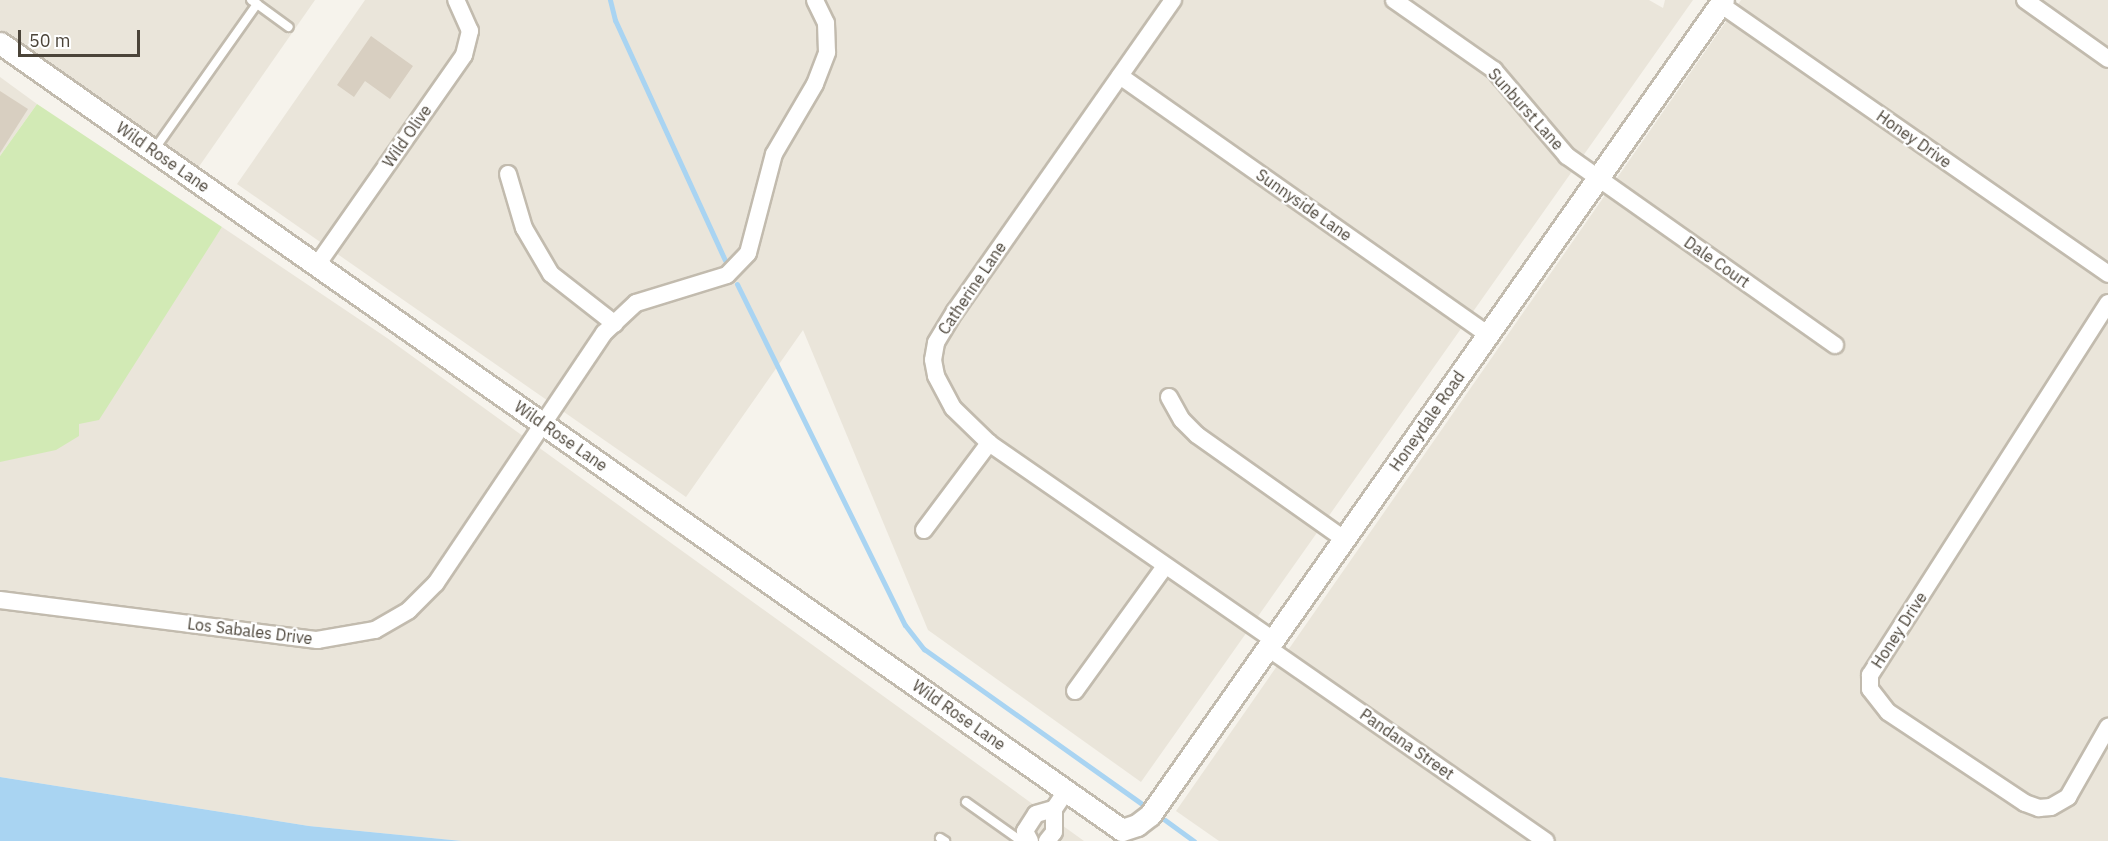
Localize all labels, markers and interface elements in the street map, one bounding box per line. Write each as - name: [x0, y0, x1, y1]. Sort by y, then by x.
- scale bar: [21, 18, 142, 56]
- text: 50 m: [29, 29, 71, 52]
- street label: Sunburst Lane: [1484, 64, 1568, 154]
- street label: Wild Olive: [379, 101, 435, 171]
- street label: Honey Drive: [1873, 106, 1955, 172]
- street label: Wild Rose Lane: [113, 118, 213, 196]
- street label: Sunnyside Lane: [1252, 165, 1356, 245]
- street label: Dale Court: [1680, 232, 1754, 292]
- street label: Catherine Lane: [934, 238, 1010, 338]
- street label: Honeydale Road: [1385, 367, 1469, 475]
- street label: Wild Rose Lane: [511, 397, 611, 475]
- street label: Honey Drive: [1867, 588, 1931, 672]
- street label: Los Sabales Drive: [186, 614, 314, 648]
- street label: Wild Rose Lane: [909, 676, 1009, 754]
- street label: Pandana Street: [1356, 705, 1458, 783]

